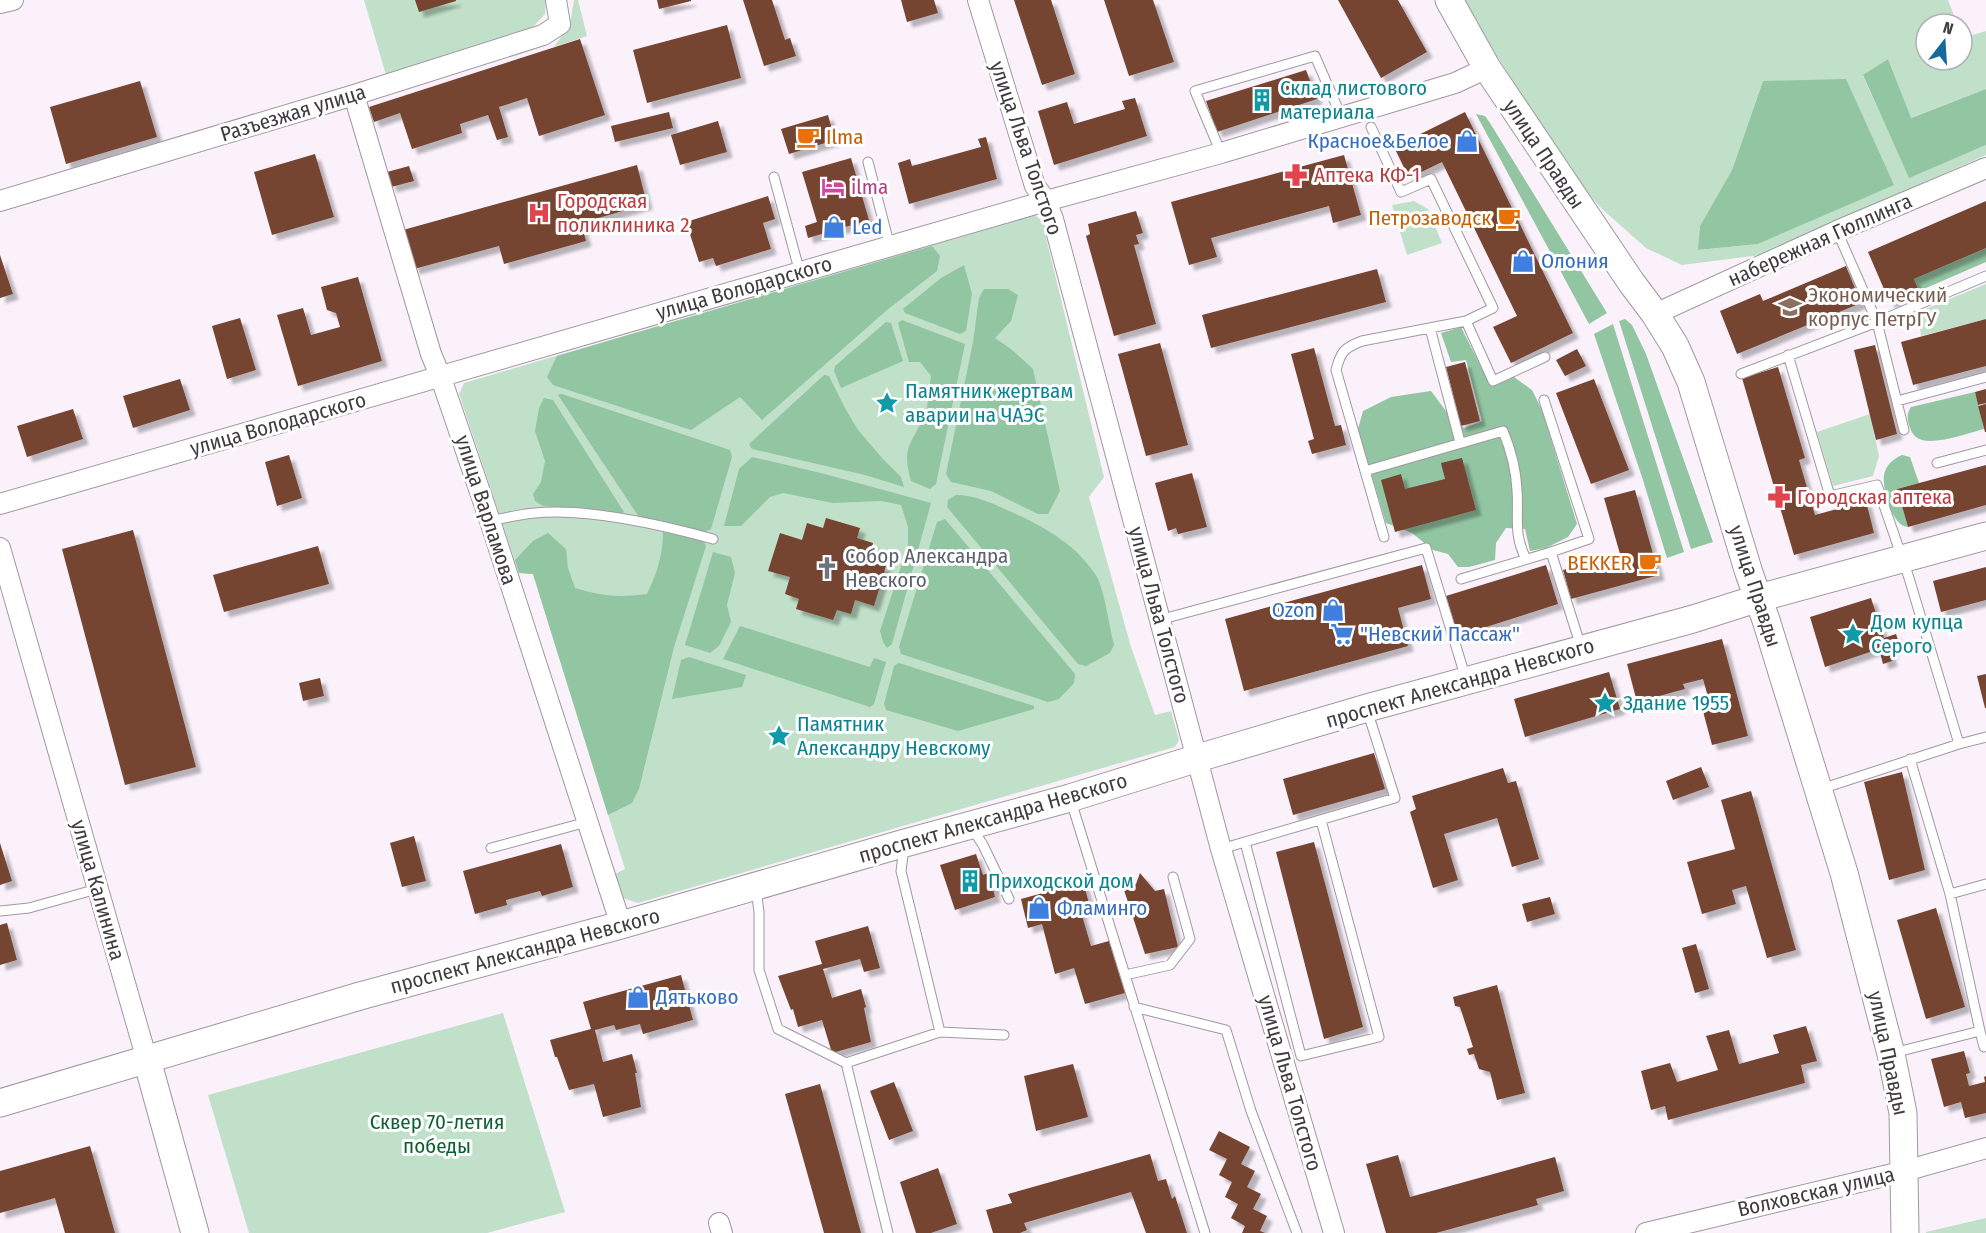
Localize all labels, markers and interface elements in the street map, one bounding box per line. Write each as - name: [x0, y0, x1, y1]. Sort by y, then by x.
- north arrow: [1914, 12, 1974, 72]
- text: N: [1941, 18, 1956, 39]
- street label: улица Льва Толстого: [984, 58, 1068, 238]
- place label: Склад листового материала: [1280, 75, 1427, 125]
- street label: Разъезжая улица: [217, 79, 369, 147]
- building icon: Склад листового материала: [1249, 87, 1275, 113]
- street label: улица Правды: [1498, 94, 1590, 214]
- cafe icon: Ilma: [795, 124, 821, 150]
- place label: Ilma: [826, 124, 864, 150]
- place label: Красное&Белое: [1308, 128, 1449, 154]
- shop icon: Красное&Белое: [1454, 128, 1480, 154]
- pharmacy icon: Аптека КФ-1: [1283, 162, 1309, 188]
- place label: Аптека КФ-1: [1314, 162, 1420, 188]
- hotel icon: ilma: [820, 174, 846, 200]
- place label: ilma: [851, 174, 888, 200]
- place label: Городская поликлиника 2: [557, 188, 689, 238]
- street label: набережная Гюллинга: [1724, 188, 1916, 292]
- hospital icon: Городская поликлиника 2: [526, 200, 552, 226]
- place label: Петрозаводск: [1368, 205, 1491, 231]
- cafe icon: Петрозаводск: [1496, 205, 1522, 231]
- shop icon: Led: [821, 214, 847, 240]
- place label: Led: [852, 214, 882, 240]
- shop icon: Олония: [1510, 248, 1536, 274]
- place label: Олония: [1541, 248, 1609, 274]
- street label: улица Володарского: [653, 250, 835, 326]
- place label: Экономический корпус ПетрГУ: [1808, 282, 1947, 332]
- school or university icon: Экономический корпус ПетрГУ: [1777, 294, 1803, 320]
- place label: Памятник жертвам аварии на ЧАЭС: [905, 378, 1073, 428]
- street label: улица Володарского: [187, 386, 369, 462]
- place icon: Памятник жертвам аварии на ЧАЭС: [874, 390, 900, 416]
- street label: улица Варламова: [450, 432, 522, 588]
- pharmacy icon: Городская аптека: [1766, 484, 1792, 510]
- place label: Городская аптека: [1797, 484, 1952, 510]
- street label: улица Правды: [1723, 522, 1787, 650]
- street label: улица Льва Толстого: [1123, 524, 1195, 706]
- place label: Собор Александра Невского: [845, 543, 1008, 593]
- place label: BEKKER: [1567, 550, 1633, 576]
- cafe icon: BEKKER: [1637, 550, 1663, 576]
- church icon: Собор Александра Невского: [814, 555, 840, 581]
- place label: Ozon: [1272, 597, 1315, 623]
- shop icon: Ozon: [1320, 597, 1346, 623]
- place label: Дом купца Серого: [1870, 609, 1963, 659]
- supermarket icon: "Невский Пассаж": [1329, 621, 1355, 647]
- place label: "Невский Пассаж": [1360, 621, 1520, 647]
- place icon: Дом купца Серого: [1840, 621, 1866, 647]
- street label: проспект Александра Невского: [1323, 632, 1597, 734]
- place icon: Здание 1955: [1592, 690, 1618, 716]
- place label: Здание 1955: [1623, 690, 1729, 716]
- place label: Памятник Александру Невскому: [797, 711, 991, 761]
- place icon: Памятник Александру Невскому: [766, 723, 792, 749]
- street label: проспект Александра Невского: [856, 767, 1130, 869]
- street label: улица Калинина: [66, 817, 130, 963]
- building icon: Приходской дом: [957, 868, 983, 894]
- place label: Приходской дом: [988, 868, 1134, 894]
- shop icon: Фламинго: [1026, 895, 1052, 921]
- place label: Фламинго: [1057, 895, 1147, 921]
- street label: проспект Александра Невского: [387, 902, 663, 1000]
- shop icon: Дятьково: [625, 984, 651, 1010]
- place label: Дятьково: [655, 984, 739, 1010]
- street label: улица Правды: [1862, 988, 1914, 1118]
- street label: улица Льва Толстого: [1252, 992, 1328, 1174]
- park label: Сквер 70-летия победы: [370, 1109, 504, 1159]
- street label: Волховская улица: [1735, 1161, 1897, 1223]

